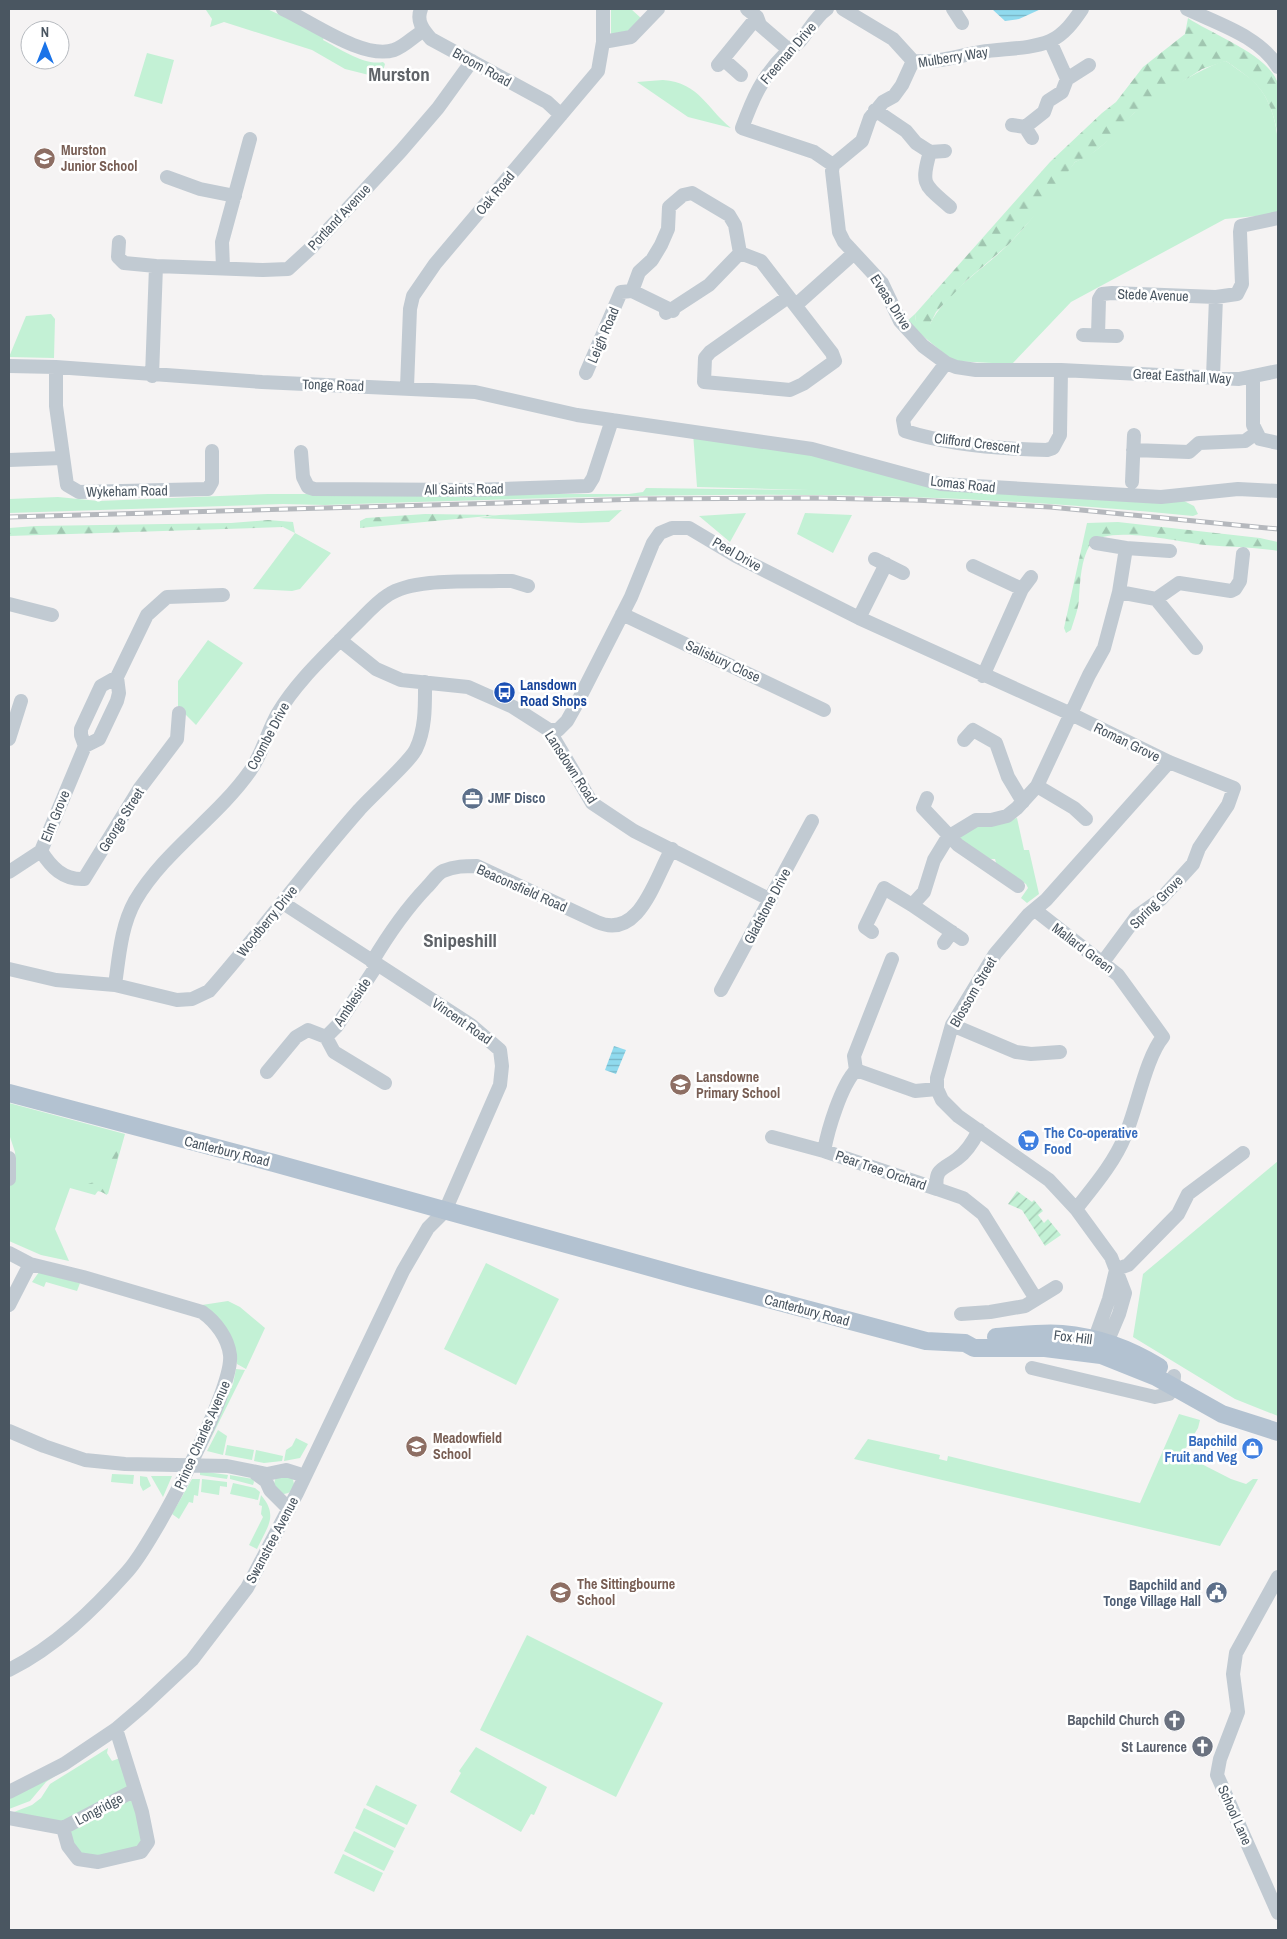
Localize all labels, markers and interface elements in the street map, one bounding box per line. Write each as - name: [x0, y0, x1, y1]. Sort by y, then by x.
- street label: Freeman Drive: [756, 18, 820, 88]
- north arrow: [20, 20, 70, 70]
- text: N: [41, 23, 49, 41]
- street label: Mulberry Way: [917, 43, 989, 71]
- street label: Broom Road: [449, 44, 515, 90]
- district label: Murston: [368, 61, 430, 87]
- place label: Murston Junior School: [61, 141, 138, 175]
- school or university icon: Murston Junior School: [33, 146, 57, 170]
- street label: Oak Road: [471, 167, 519, 219]
- street label: Portland Avenue: [304, 180, 374, 254]
- street label: Eveas Drive: [866, 271, 916, 333]
- street label: Stede Avenue: [1117, 285, 1189, 305]
- street label: Leigh Road: [583, 304, 623, 366]
- street label: Great Easthall Way: [1132, 364, 1232, 388]
- street label: Tonge Road: [302, 375, 364, 395]
- street label: Clifford Crescent: [933, 429, 1021, 457]
- street label: Lomas Road: [930, 472, 996, 496]
- street label: All Saints Road: [423, 479, 504, 499]
- street label: Wykeham Road: [86, 481, 168, 501]
- street label: Peel Drive: [709, 533, 765, 575]
- street label: Salisbury Close: [683, 636, 763, 686]
- place label: Lansdown Road Shops: [520, 676, 587, 710]
- bus stop icon: Lansdown Road Shops: [492, 681, 516, 705]
- street label: Coombe Drive: [243, 699, 293, 773]
- street label: Roman Grove: [1091, 718, 1163, 766]
- street label: Lansdown Road: [541, 727, 601, 807]
- street label: George Street: [94, 785, 148, 855]
- office icon: JMF Disco: [460, 786, 484, 810]
- street label: Elm Grove: [36, 787, 74, 845]
- place label: JMF Disco: [488, 789, 545, 807]
- street label: Beaconsfield Road: [474, 860, 570, 916]
- street label: Gladstone Drive: [740, 865, 794, 947]
- street label: Spring Grove: [1125, 871, 1187, 933]
- street label: Woodberry Drive: [233, 882, 301, 960]
- street label: Mallard Green: [1049, 919, 1117, 977]
- district label: Snipeshill: [423, 927, 497, 953]
- street label: Blossom Street: [946, 954, 1000, 1030]
- street label: Ambleside: [329, 974, 375, 1030]
- street label: Vincent Road: [428, 994, 496, 1048]
- place label: Lansdowne Primary School: [696, 1068, 780, 1102]
- school or university icon: Lansdowne Primary School: [668, 1073, 692, 1097]
- place label: The Co-operative Food: [1044, 1124, 1138, 1158]
- supermarket icon: The Co-operative Food: [1016, 1129, 1040, 1153]
- street label: Canterbury Road: [182, 1132, 272, 1170]
- street label: Pear Tree Orchard: [833, 1146, 929, 1194]
- street label: Canterbury Road: [762, 1290, 852, 1330]
- street label: Fox Hill: [1053, 1326, 1093, 1348]
- street label: Prince Charles Avenue: [170, 1378, 234, 1492]
- place label: Meadowfield School: [433, 1429, 502, 1463]
- place label: Bapchild Fruit and Veg: [1164, 1432, 1237, 1466]
- school or university icon: Meadowfield School: [405, 1434, 429, 1458]
- shop icon: Bapchild Fruit and Veg: [1241, 1437, 1265, 1461]
- street label: Swanstree Avenue: [242, 1494, 302, 1586]
- place label: The Sittingbourne School: [577, 1575, 675, 1609]
- place label: Bapchild and Tonge Village Hall: [1103, 1576, 1201, 1610]
- school or university icon: The Sittingbourne School: [549, 1580, 573, 1604]
- public building icon: Bapchild and Tonge Village Hall: [1205, 1581, 1229, 1605]
- church icon: Bapchild Church: [1163, 1708, 1187, 1732]
- place label: Bapchild Church: [1067, 1711, 1159, 1729]
- church icon: St Laurence: [1191, 1735, 1215, 1759]
- place label: St Laurence: [1121, 1738, 1187, 1756]
- street label: School Lane: [1214, 1782, 1256, 1848]
- street label: Longridge: [72, 1789, 126, 1829]

